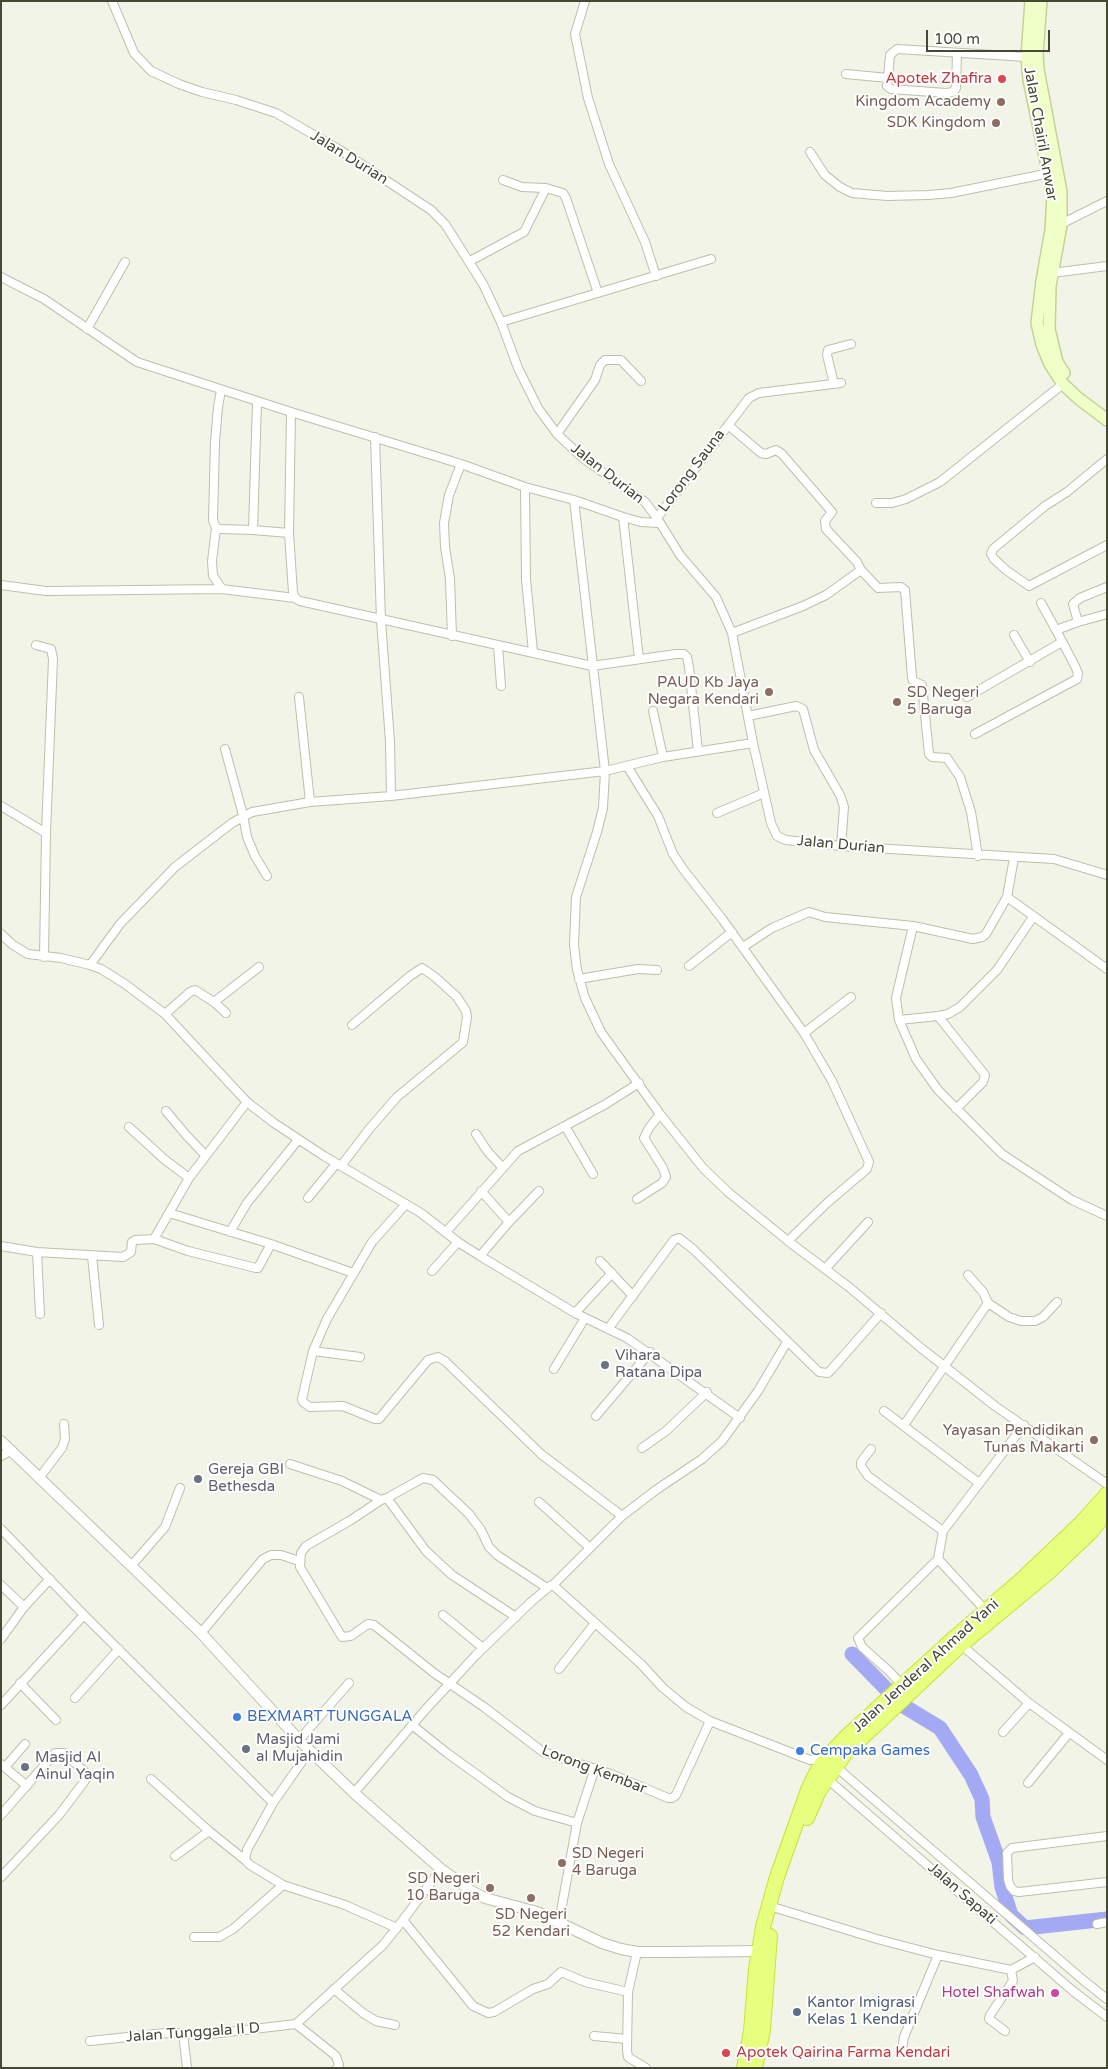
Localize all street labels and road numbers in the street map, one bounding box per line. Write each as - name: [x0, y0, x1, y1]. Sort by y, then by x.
- street label: Jalan Chairil Anwar: [1019, 66, 1061, 202]
- street label: Jalan Durian: [307, 127, 391, 189]
- street label: Lorong Sauna: [655, 426, 729, 516]
- street label: Jalan Durian: [567, 440, 647, 508]
- street label: Jalan Durian: [796, 832, 886, 858]
- street label: Jalan Jenderal Ahmad Yani: [849, 1596, 1003, 1736]
- street label: Lorong Kembar: [539, 1742, 649, 1798]
- street label: Jalan Sapati: [924, 1859, 1000, 1929]
- street label: Jalan Tunggala II D: [125, 2019, 261, 2047]

